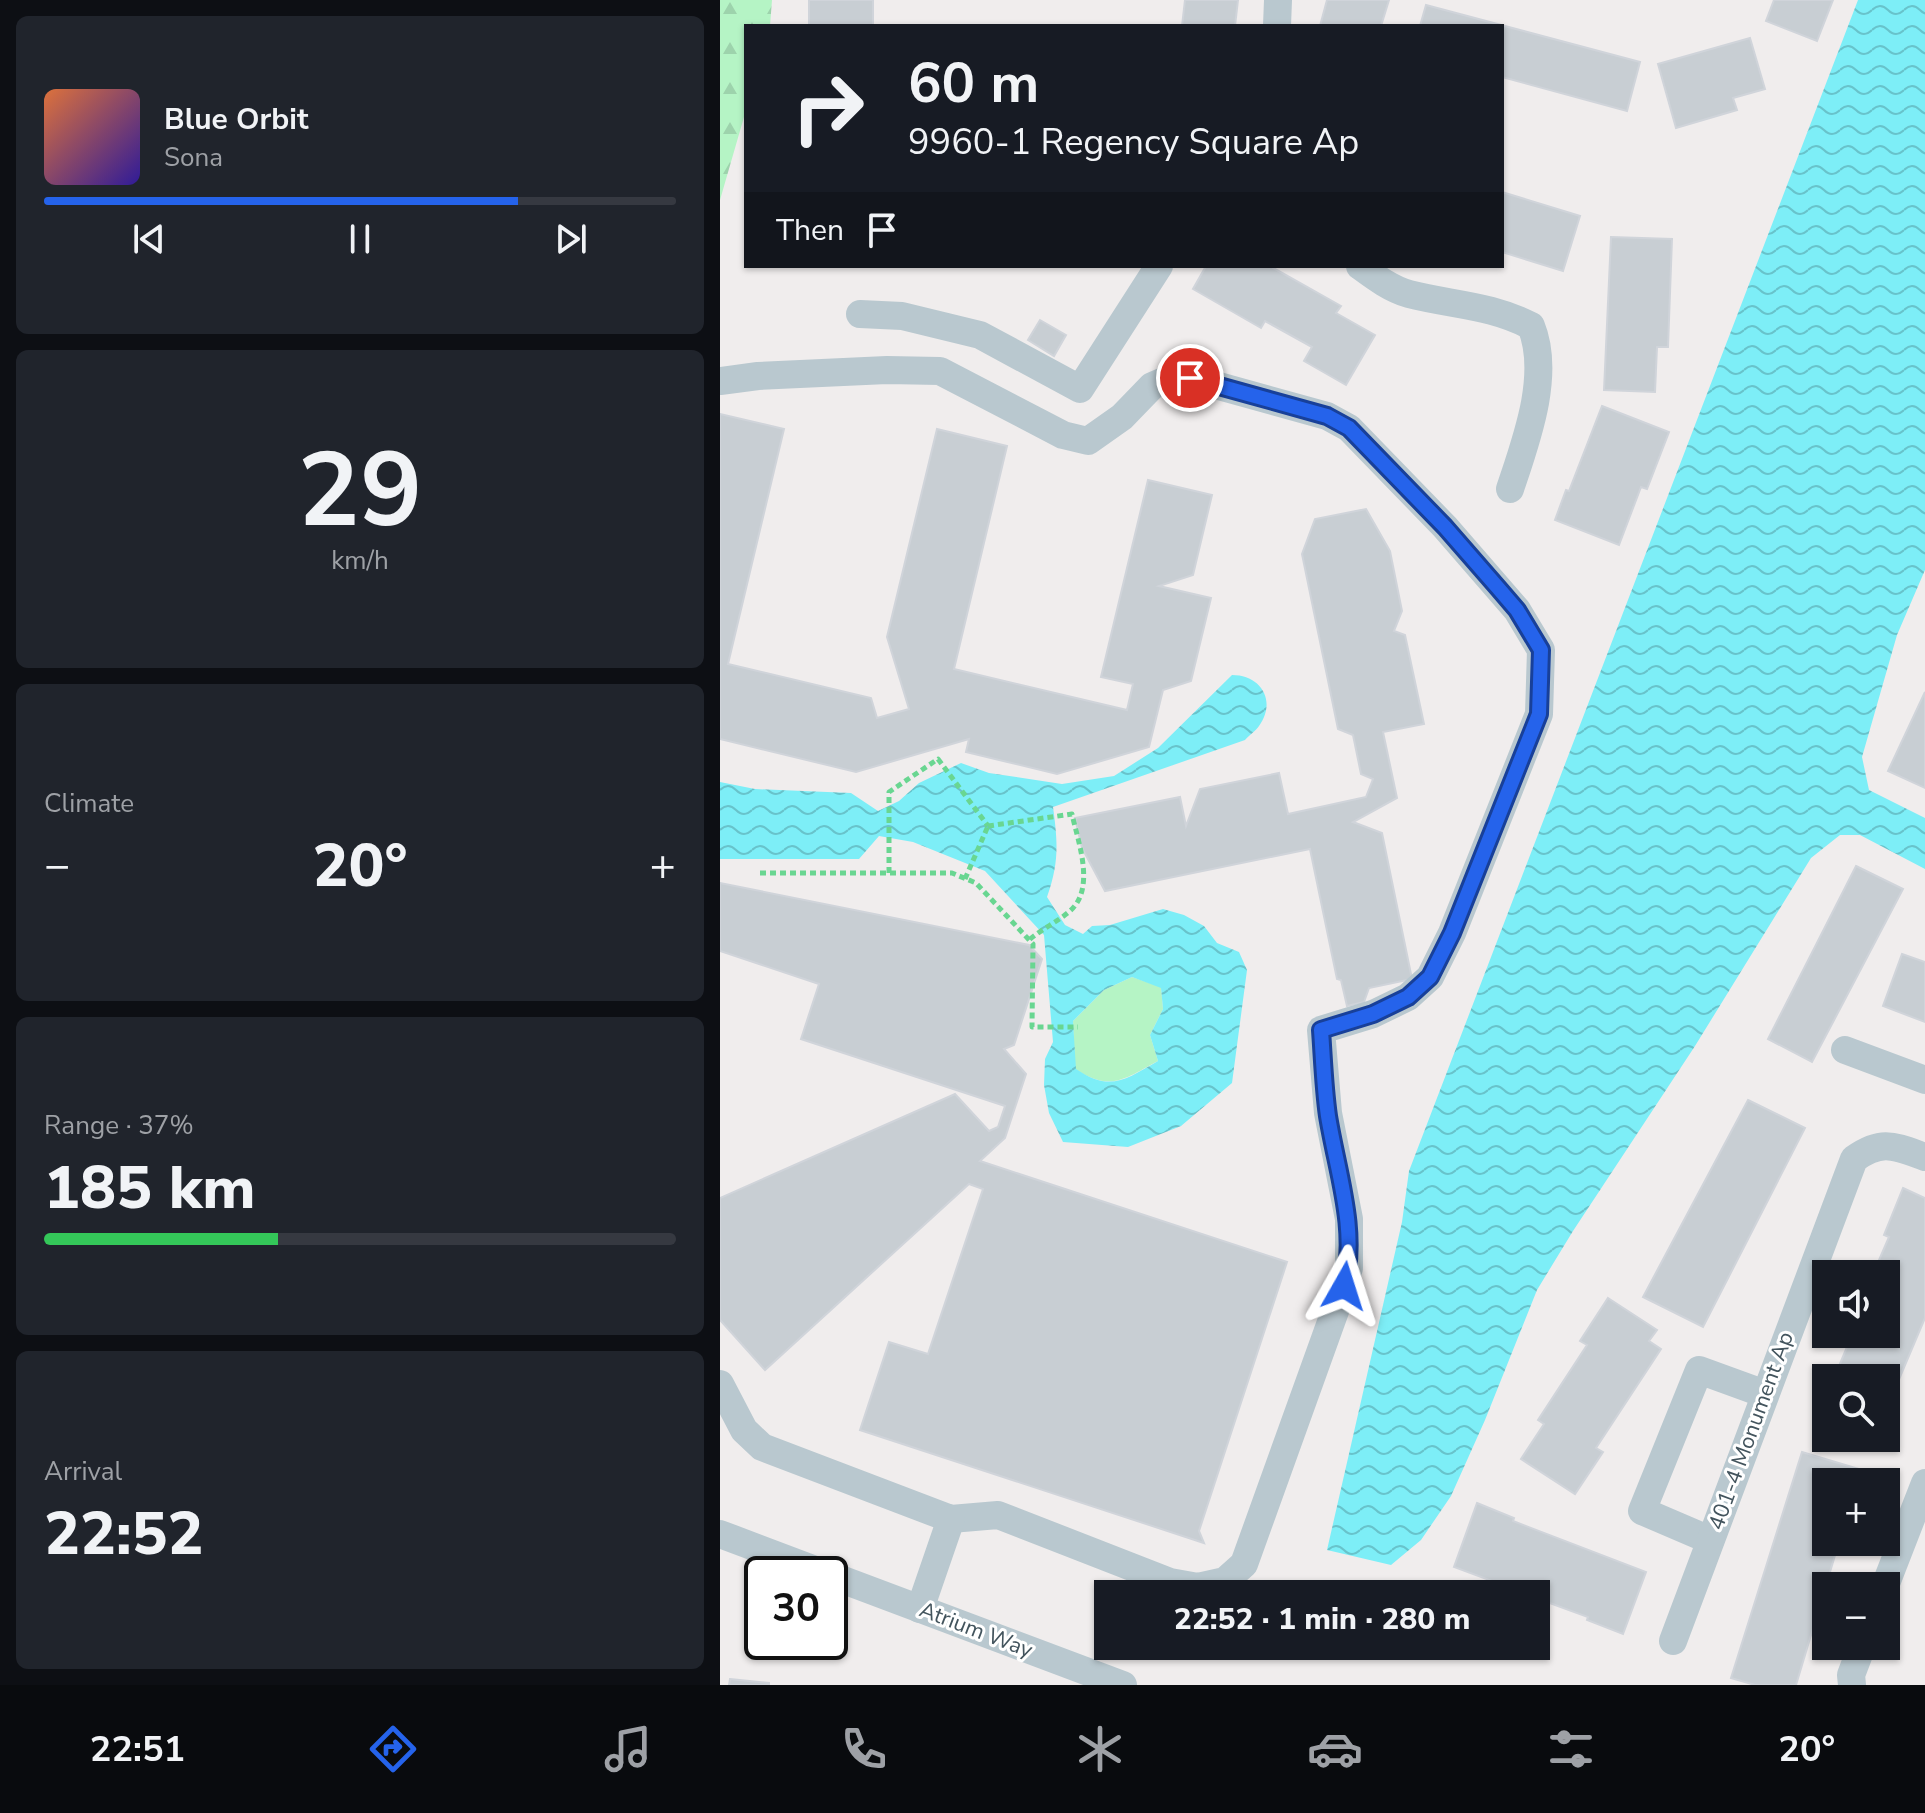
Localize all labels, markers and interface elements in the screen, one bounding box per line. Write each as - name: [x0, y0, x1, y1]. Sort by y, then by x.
- text: 60 m: [908, 45, 1039, 122]
- icon: right: [776, 56, 880, 160]
- text: Blue Orbit: [164, 99, 308, 140]
- text: 9960-1 Regency Square Ap: [908, 118, 1359, 167]
- text: Sona: [164, 140, 223, 175]
- icon: arrive: [860, 208, 904, 252]
- text: Then: [776, 210, 844, 251]
- icon: previous: [127, 217, 171, 261]
- icon: pause: [338, 217, 382, 261]
- icon: next: [549, 217, 593, 261]
- pin: [1156, 344, 1224, 412]
- icon: arrive: [1168, 356, 1212, 400]
- text: 29: [298, 420, 422, 562]
- text: km/h: [331, 543, 389, 578]
- text: Climate: [44, 786, 134, 821]
- text: 20°: [312, 825, 408, 907]
- text: −: [44, 836, 70, 896]
- text: +: [650, 836, 676, 896]
- text: Range · 37%: [44, 1108, 194, 1143]
- text: 185 km: [44, 1147, 256, 1229]
- position arrow: [1302, 1244, 1386, 1328]
- map controls: [1812, 1260, 1900, 1660]
- button: sound: [1812, 1260, 1900, 1348]
- street label: 401-4 Monument Ap: [1701, 1328, 1801, 1534]
- button: search: [1812, 1364, 1900, 1452]
- text: Arrival: [44, 1454, 122, 1489]
- button: +: [1812, 1468, 1900, 1556]
- text: 22:52: [44, 1493, 204, 1575]
- speed limit sign: 30: [744, 1556, 848, 1660]
- button: −: [1812, 1572, 1900, 1660]
- street label: Atrium Way: [915, 1595, 1038, 1666]
- text: 22:52 · 1 min · 280 m: [1174, 1599, 1470, 1640]
- icon: directions: [365, 1721, 421, 1777]
- icon: music: [600, 1721, 656, 1777]
- icon: phone: [836, 1721, 892, 1777]
- icon: climate: [1072, 1721, 1128, 1777]
- icon: car: [1307, 1721, 1363, 1777]
- icon: filters: [1543, 1721, 1599, 1777]
- text: 22:51: [90, 1725, 185, 1774]
- text: 20°: [1778, 1725, 1835, 1774]

